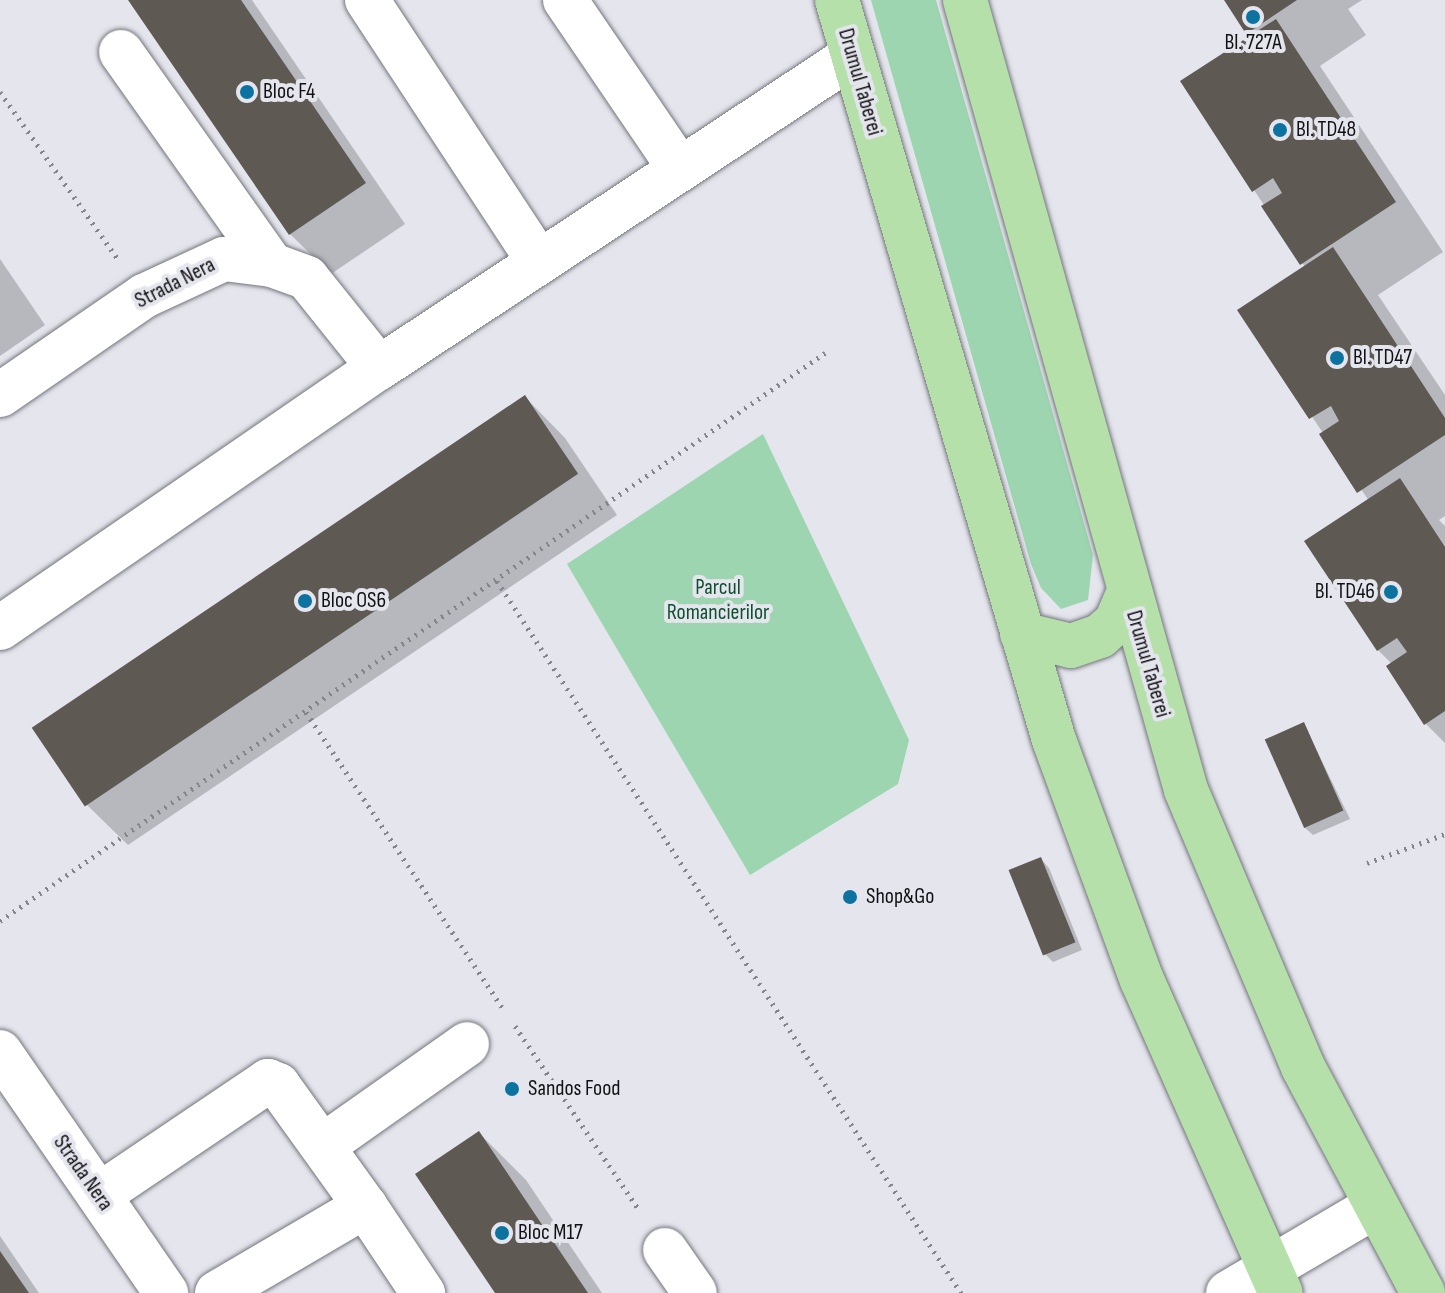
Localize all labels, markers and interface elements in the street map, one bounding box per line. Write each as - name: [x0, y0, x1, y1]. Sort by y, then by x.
- marker: Bl. 727A: [1244, 8, 1262, 26]
- street label: Drumul Taberei: [832, 25, 888, 139]
- place label: Bl. 727A: [1224, 30, 1282, 56]
- place label: Bloc F4: [263, 79, 315, 105]
- marker: Bloc F4: [238, 83, 256, 101]
- place label: Bl. TD48: [1296, 117, 1356, 143]
- marker: Bl. TD48: [1271, 121, 1289, 139]
- street label: Strada Nera: [131, 252, 219, 314]
- place label: Bl. TD47: [1353, 345, 1412, 371]
- marker: Bl. TD47: [1328, 349, 1346, 367]
- park label: Parcul Romancierilor: [667, 574, 769, 626]
- place label: Bl. TD46: [1315, 579, 1375, 605]
- marker: Bl. TD46: [1382, 583, 1400, 601]
- place label: Bloc OS6: [321, 588, 386, 614]
- marker: Bloc OS6: [296, 592, 314, 610]
- street label: Drumul Taberei: [1120, 607, 1176, 721]
- place label: Shop&Go: [866, 884, 934, 910]
- marker: Shop&Go: [841, 888, 859, 906]
- place label: Sandos Food: [528, 1076, 620, 1102]
- marker: Sandos Food: [503, 1080, 521, 1098]
- street label: Strada Nera: [47, 1130, 119, 1216]
- place label: Bloc M17: [518, 1220, 583, 1246]
- marker: Bloc M17: [493, 1224, 511, 1242]

